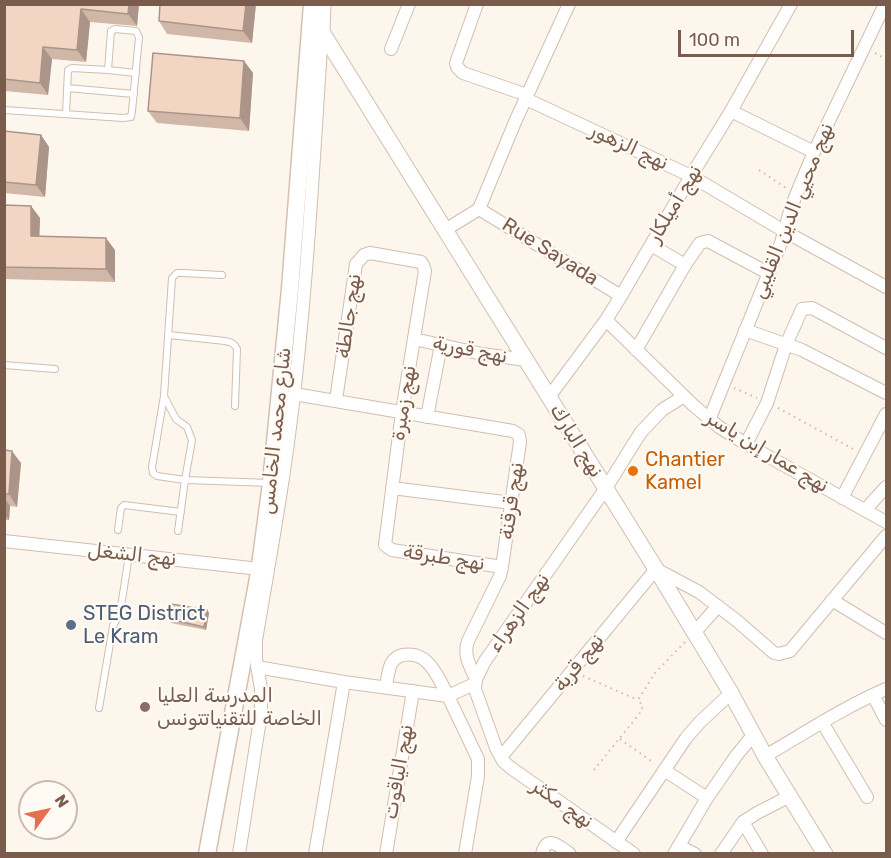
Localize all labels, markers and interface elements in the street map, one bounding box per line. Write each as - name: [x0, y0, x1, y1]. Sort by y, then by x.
- scale bar: [681, 18, 856, 56]
- text: 100 m: [689, 29, 740, 51]
- street label: نهج الزهور: [586, 118, 672, 176]
- street label: نهج محيي الدين القليبي: [747, 120, 839, 302]
- street label: نهج أميلكار: [642, 161, 708, 247]
- street label: Rue Sayada: [497, 213, 603, 291]
- street label: نهج جالطة: [331, 272, 367, 360]
- street label: نهج قورية: [430, 331, 510, 369]
- street label: شارع محمد الخامس: [255, 346, 297, 516]
- street label: نهج زمبرة: [386, 364, 422, 442]
- street label: نهج البارك: [544, 400, 608, 482]
- street label: نهج عمار إبن ياسر: [701, 406, 833, 498]
- place label: Chantier Kamel: [645, 448, 725, 495]
- street label: نهج قرقنة: [495, 461, 529, 541]
- marker: Chantier Kamel: [626, 464, 640, 478]
- street label: نهج الشغل: [86, 538, 178, 572]
- street label: نهج طبرقة: [401, 540, 487, 576]
- street label: نهج الزهراء: [483, 569, 555, 657]
- place label: STEG District Le Kram: [83, 602, 205, 649]
- marker: STEG District Le Kram: [64, 618, 78, 632]
- street label: نهج قربة: [548, 629, 610, 697]
- place label: المدرسة العليا الخاصة للتقنياتتونس: [157, 684, 322, 731]
- marker: المدرسة العليا الخاصة للتقنياتتونس: [138, 700, 152, 714]
- street label: نهج الياقوت: [379, 723, 419, 821]
- street label: نهج مكثر: [526, 774, 598, 834]
- north arrow: [18, 780, 78, 840]
- text: N: [51, 791, 73, 811]

